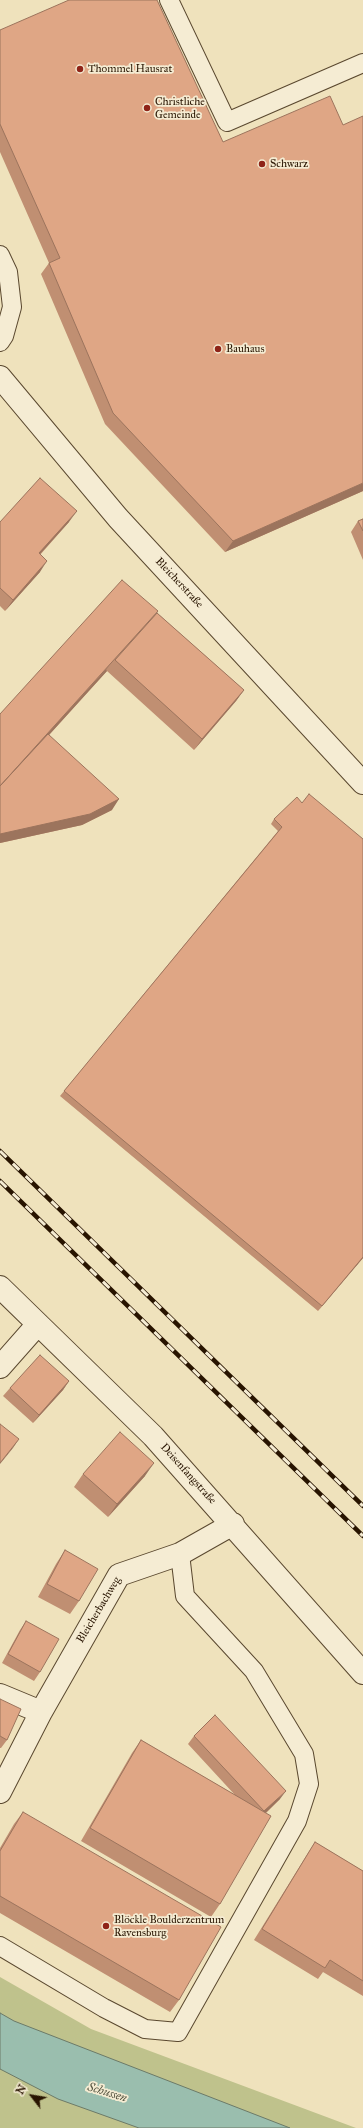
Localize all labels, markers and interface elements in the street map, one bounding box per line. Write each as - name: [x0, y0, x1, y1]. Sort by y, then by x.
- place label: Thommel Hausrat: [88, 62, 172, 76]
- marker: Thommel Hausrat: [75, 64, 85, 74]
- place label: Christliche Gemeinde: [155, 95, 205, 121]
- marker: Christliche Gemeinde: [142, 103, 152, 113]
- place label: Schwarz: [270, 157, 308, 171]
- marker: Schwarz: [257, 159, 267, 169]
- place label: Bauhaus: [226, 342, 264, 356]
- marker: Bauhaus: [213, 344, 223, 354]
- street label: Bleicherstraße: [152, 555, 206, 611]
- street label: Deisenfangstraße: [157, 1441, 219, 1507]
- street label: Bleicherbachweg: [74, 1575, 124, 1645]
- place label: Blöckle Boulderzentrum Ravensburg: [114, 1913, 224, 1939]
- marker: Blöckle Boulderzentrum Ravensburg: [101, 1921, 111, 1931]
- north arrow: [12, 2076, 52, 2116]
- water label: Schussen: [85, 2080, 129, 2106]
- text: N: [13, 2082, 29, 2097]

